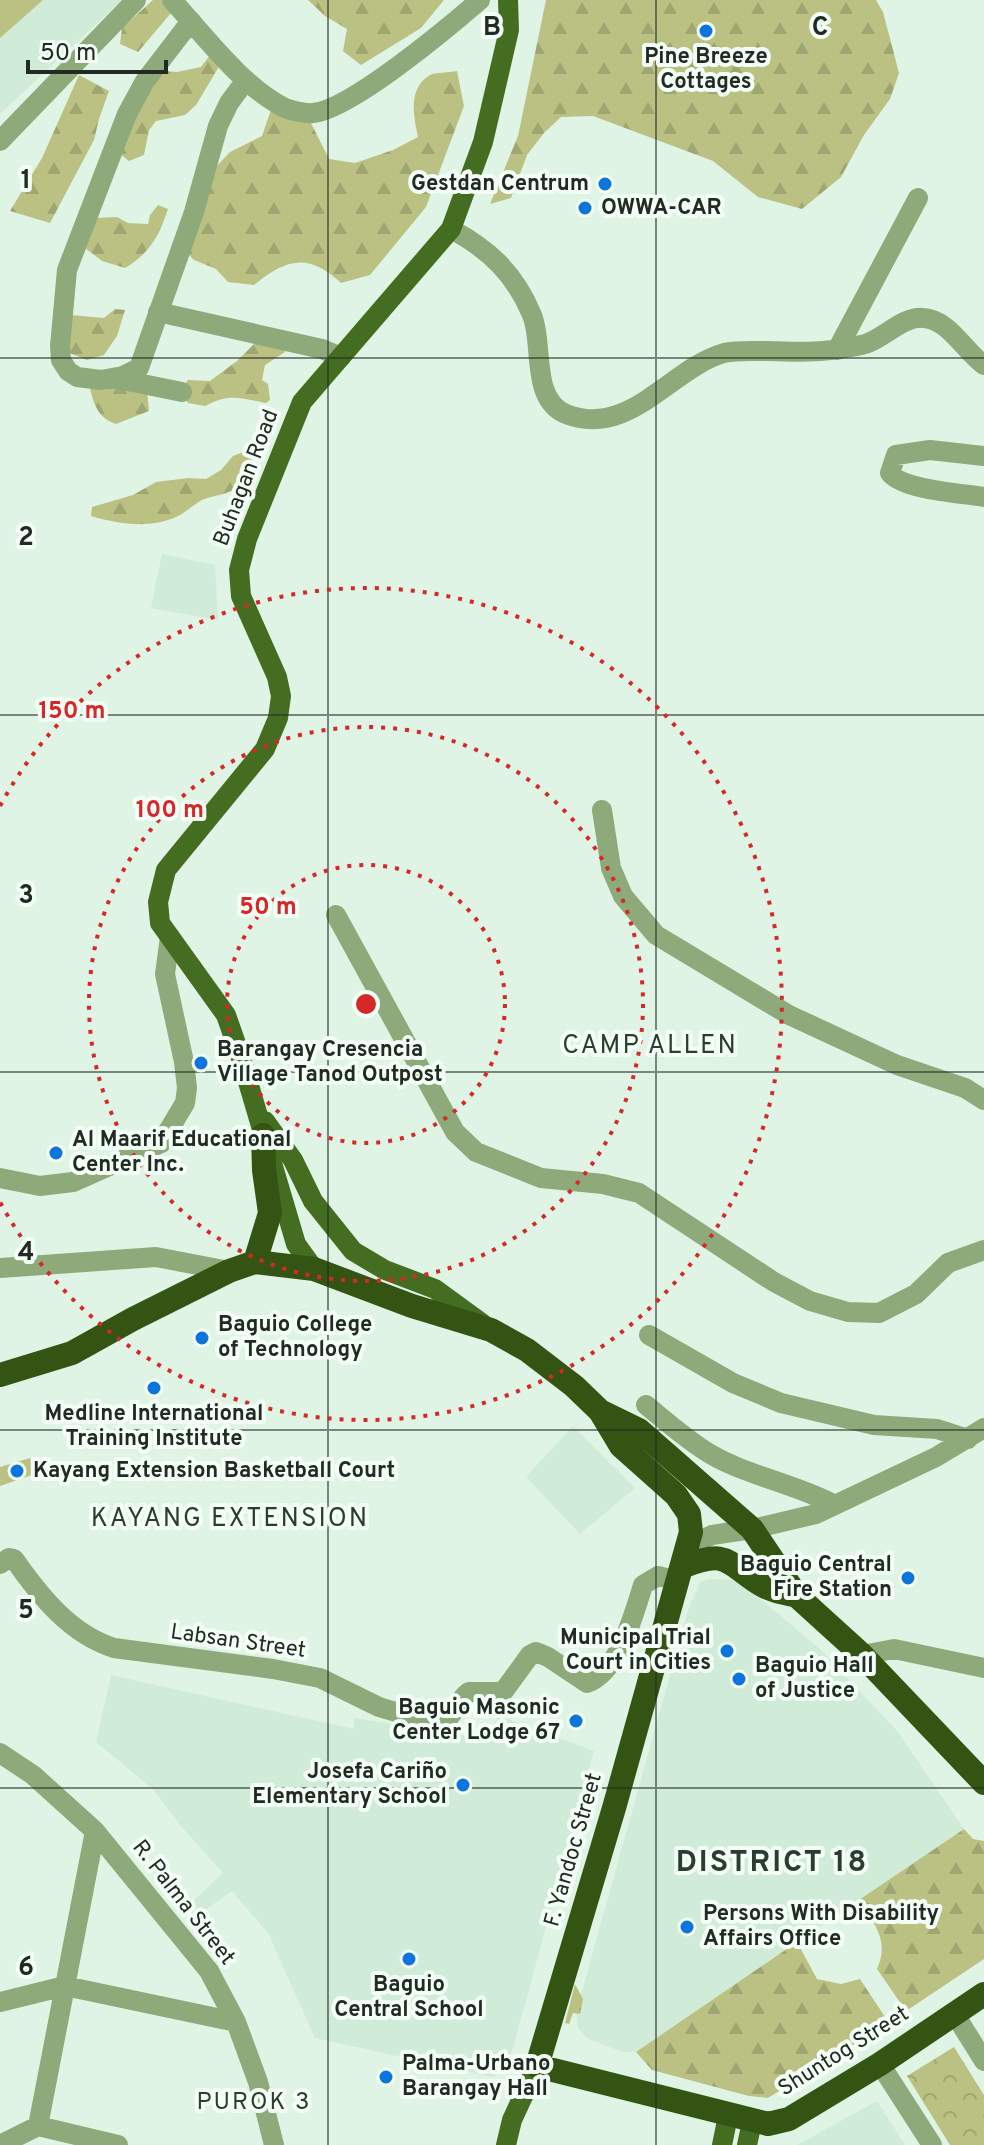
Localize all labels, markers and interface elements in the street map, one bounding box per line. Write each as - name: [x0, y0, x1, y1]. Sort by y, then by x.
- text: B: [483, 12, 501, 45]
- text: C: [812, 12, 828, 45]
- marker: Pine Breeze Cottages: [697, 22, 715, 40]
- scale bar: [28, 24, 166, 74]
- text: 50 m: [40, 39, 96, 69]
- place label: Pine Breeze Cottages: [644, 44, 768, 96]
- text: 1: [21, 165, 31, 198]
- place label: Gestdan Centrum: [411, 171, 589, 198]
- marker: Gestdan Centrum: [596, 175, 614, 193]
- place label: OWWA-CAR: [601, 195, 722, 222]
- marker: OWWA-CAR: [576, 199, 594, 217]
- street label: Buhagan Road: [209, 406, 285, 550]
- text: 2: [18, 522, 34, 555]
- text: 150 m: [38, 697, 106, 727]
- text: 100 m: [136, 796, 204, 826]
- text: 3: [18, 880, 34, 913]
- text: 50 m: [239, 893, 297, 923]
- centre of rings: [352, 990, 380, 1018]
- district label: CAMP ALLEN: [562, 1030, 738, 1063]
- place label: Barangay Cresencia Village Tanod Outpost: [217, 1037, 443, 1089]
- marker: Barangay Cresencia Village Tanod Outpost: [192, 1054, 210, 1072]
- place label: Al Maarif Educational Center Inc.: [72, 1127, 292, 1179]
- marker: Al Maarif Educational Center Inc.: [47, 1144, 65, 1162]
- text: 4: [18, 1237, 34, 1270]
- place label: Baguio College of Technology: [218, 1312, 372, 1364]
- marker: Baguio College of Technology: [193, 1329, 211, 1347]
- marker: Medline International Training Institute: [145, 1379, 163, 1397]
- place label: Medline International Training Institute: [45, 1401, 263, 1453]
- place label: Kayang Extension Basketball Court: [33, 1458, 395, 1485]
- marker: Kayang Extension Basketball Court: [8, 1462, 26, 1480]
- district label: KAYANG EXTENSION: [91, 1503, 369, 1536]
- place label: Baguio Central Fire Station: [740, 1552, 892, 1604]
- marker: Baguio Central Fire Station: [899, 1569, 917, 1587]
- text: 5: [18, 1595, 34, 1628]
- street label: Labsan Street: [169, 1619, 307, 1665]
- place label: Municipal Trial Court in Cities: [560, 1625, 711, 1677]
- marker: Municipal Trial Court in Cities: [718, 1642, 736, 1660]
- place label: Baguio Hall of Justice: [755, 1653, 874, 1705]
- marker: Baguio Hall of Justice: [730, 1670, 748, 1688]
- place label: Baguio Masonic Center Lodge 67: [392, 1695, 560, 1747]
- marker: Baguio Masonic Center Lodge 67: [567, 1712, 585, 1730]
- place label: Josefa Cariño Elementary School: [252, 1759, 447, 1811]
- street label: F. Yandoc Street: [539, 1770, 609, 1930]
- marker: Josefa Cariño Elementary School: [454, 1776, 472, 1794]
- street label: R. Palma Street: [126, 1835, 240, 1971]
- district label: DISTRICT 18: [676, 1845, 868, 1882]
- place label: Persons With Disability Affairs Office: [703, 1901, 939, 1953]
- marker: Persons With Disability Affairs Office: [678, 1918, 696, 1936]
- marker: Baguio Central School: [400, 1950, 418, 1968]
- text: 6: [18, 1952, 34, 1985]
- place label: Baguio Central School: [334, 1972, 484, 2024]
- street label: Shuntog Street: [774, 2001, 914, 2103]
- place label: Palma-Urbano Barangay Hall: [402, 2051, 550, 2103]
- marker: Palma-Urbano Barangay Hall: [377, 2068, 395, 2086]
- district label: PUROK 3: [197, 2088, 311, 2118]

